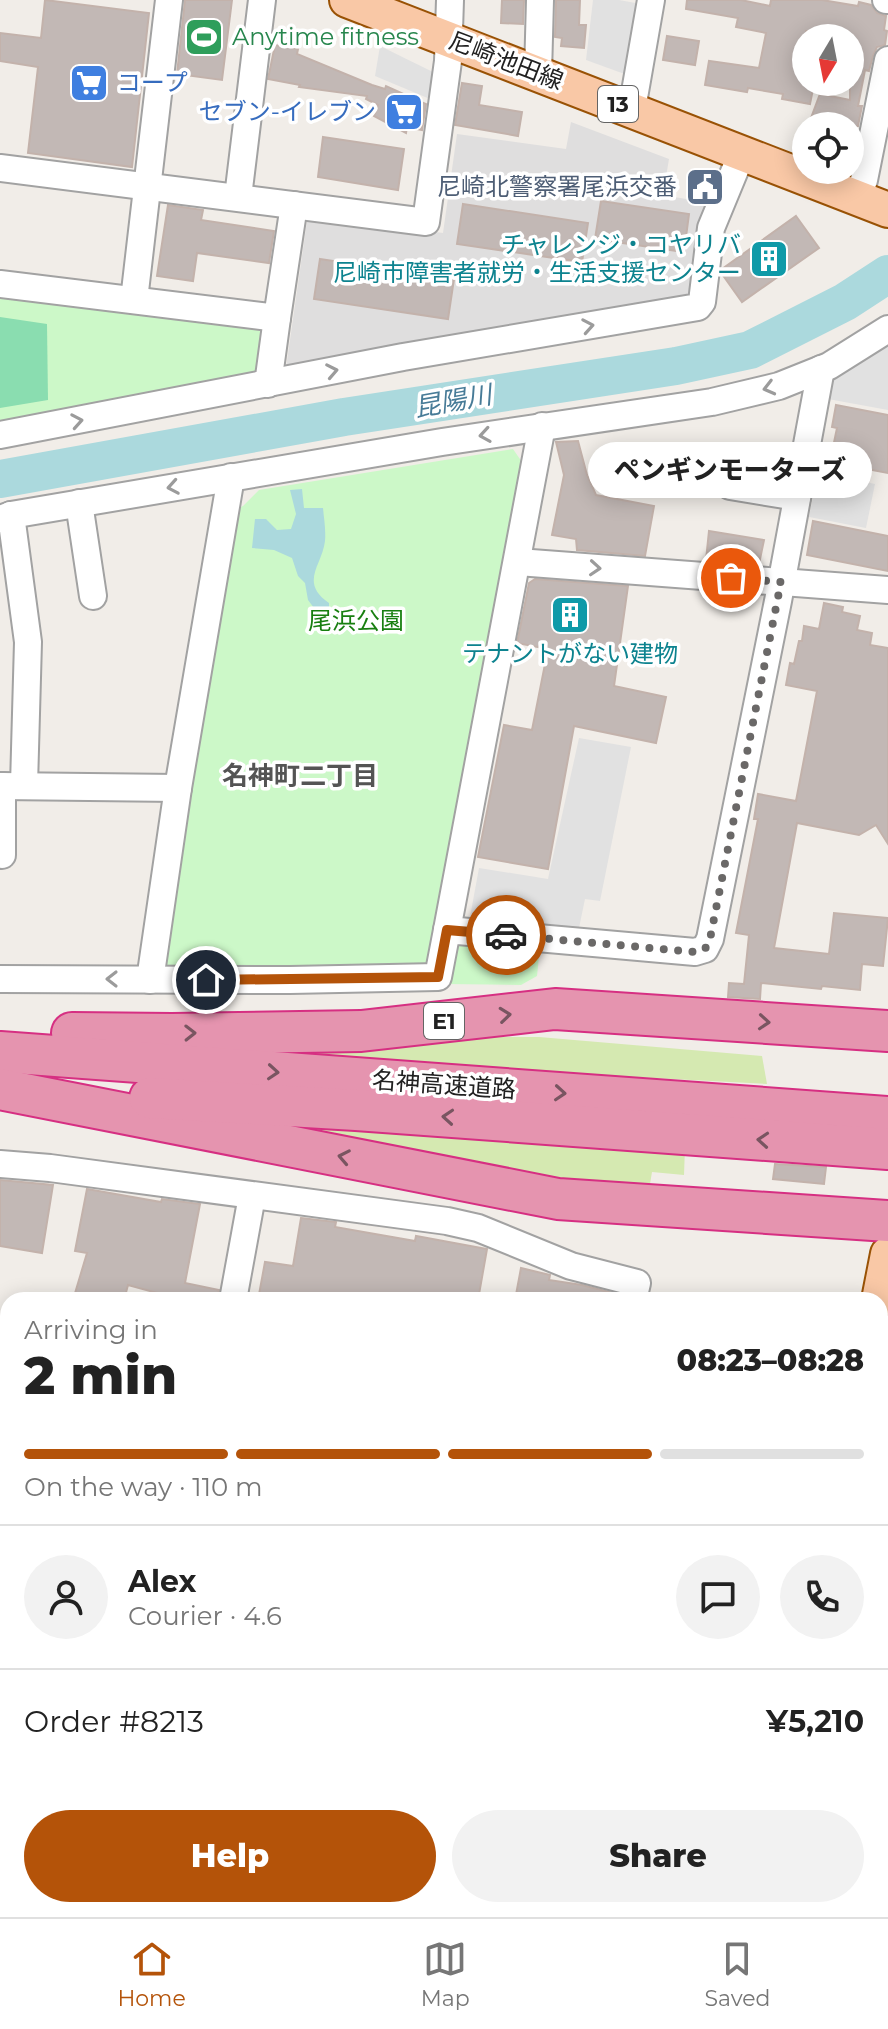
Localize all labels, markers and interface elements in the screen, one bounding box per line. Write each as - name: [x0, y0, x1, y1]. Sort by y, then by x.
- sports icon: Anytime fitness: [183, 16, 225, 58]
- place label: Anytime fitness: [232, 22, 419, 51]
- north arrow: [792, 24, 864, 96]
- map controls: [792, 24, 864, 184]
- street label: 尼崎池田線: [445, 25, 567, 96]
- supermarket icon: コープ: [68, 62, 110, 104]
- place label: コープ: [117, 68, 188, 97]
- road number: 13: [598, 86, 638, 122]
- supermarket icon: セブン-イレブン: [383, 91, 425, 133]
- place label: セブン-イレブン: [199, 97, 376, 126]
- button: locate: [792, 112, 864, 184]
- public building icon: 尼崎北警察署尾浜交番: [684, 166, 726, 208]
- place label: 尼崎北警察署尾浜交番: [437, 172, 677, 201]
- place label: チャレンジ・コヤリバ 尼崎市障害者就労・生活支援センター: [333, 230, 741, 287]
- building icon: チャレンジ・コヤリバ 尼崎市障害者就労・生活支援センター: [748, 238, 790, 280]
- one-way arrow: [581, 318, 595, 335]
- one-way arrow: [325, 364, 339, 381]
- water label: 昆陽川: [412, 378, 497, 424]
- one-way arrow: [763, 379, 776, 396]
- one-way arrow: [70, 414, 83, 431]
- one-way arrow: [478, 426, 492, 443]
- callout: ペンギンモーターズ: [589, 442, 873, 498]
- text: ペンギンモーターズ: [614, 454, 846, 486]
- one-way arrow: [167, 478, 180, 495]
- pin: [697, 544, 765, 612]
- icon: bag: [709, 556, 753, 600]
- one-way arrow: [589, 559, 602, 576]
- building icon: テナントがない建物: [549, 594, 591, 636]
- park label: 尾浜公園: [308, 606, 404, 635]
- place label: テナントがない建物: [462, 639, 678, 668]
- district label: 名神町二丁目: [222, 760, 378, 792]
- courier: [466, 895, 546, 975]
- icon: car: [484, 913, 528, 957]
- pin: [172, 946, 240, 1014]
- icon: home: [184, 958, 228, 1002]
- one-way arrow: [105, 970, 118, 988]
- road number: E1: [424, 1003, 464, 1039]
- one-way arrow: [499, 1006, 512, 1023]
- one-way arrow: [758, 1013, 771, 1030]
- one-way arrow: [184, 1025, 197, 1042]
- one-way arrow: [267, 1063, 280, 1080]
- street label: 名神高速道路: [371, 1065, 517, 1104]
- one-way arrow: [554, 1084, 567, 1101]
- one-way arrow: [441, 1109, 454, 1126]
- one-way arrow: [756, 1132, 769, 1149]
- one-way arrow: [338, 1150, 351, 1167]
- text: Arriving in: [24, 1314, 158, 1346]
- text: 08:23–08:28: [677, 1342, 864, 1379]
- text: 2 min: [24, 1344, 177, 1407]
- text: On the way · 110 m: [24, 1471, 263, 1503]
- button: person: [24, 1555, 108, 1639]
- button: chat: [676, 1555, 760, 1639]
- button: phone: [780, 1555, 864, 1639]
- text: Alex: [128, 1563, 196, 1600]
- text: Courier · 4.6: [128, 1600, 282, 1632]
- text: Order #8213: [24, 1703, 204, 1740]
- text: ¥5,210: [766, 1703, 864, 1740]
- button: Help: [24, 1810, 436, 1902]
- button: Share: [452, 1810, 864, 1902]
- tab: Home: [117, 1937, 186, 2012]
- tab: Map: [421, 1937, 470, 2012]
- tab: Saved: [704, 1937, 771, 2012]

